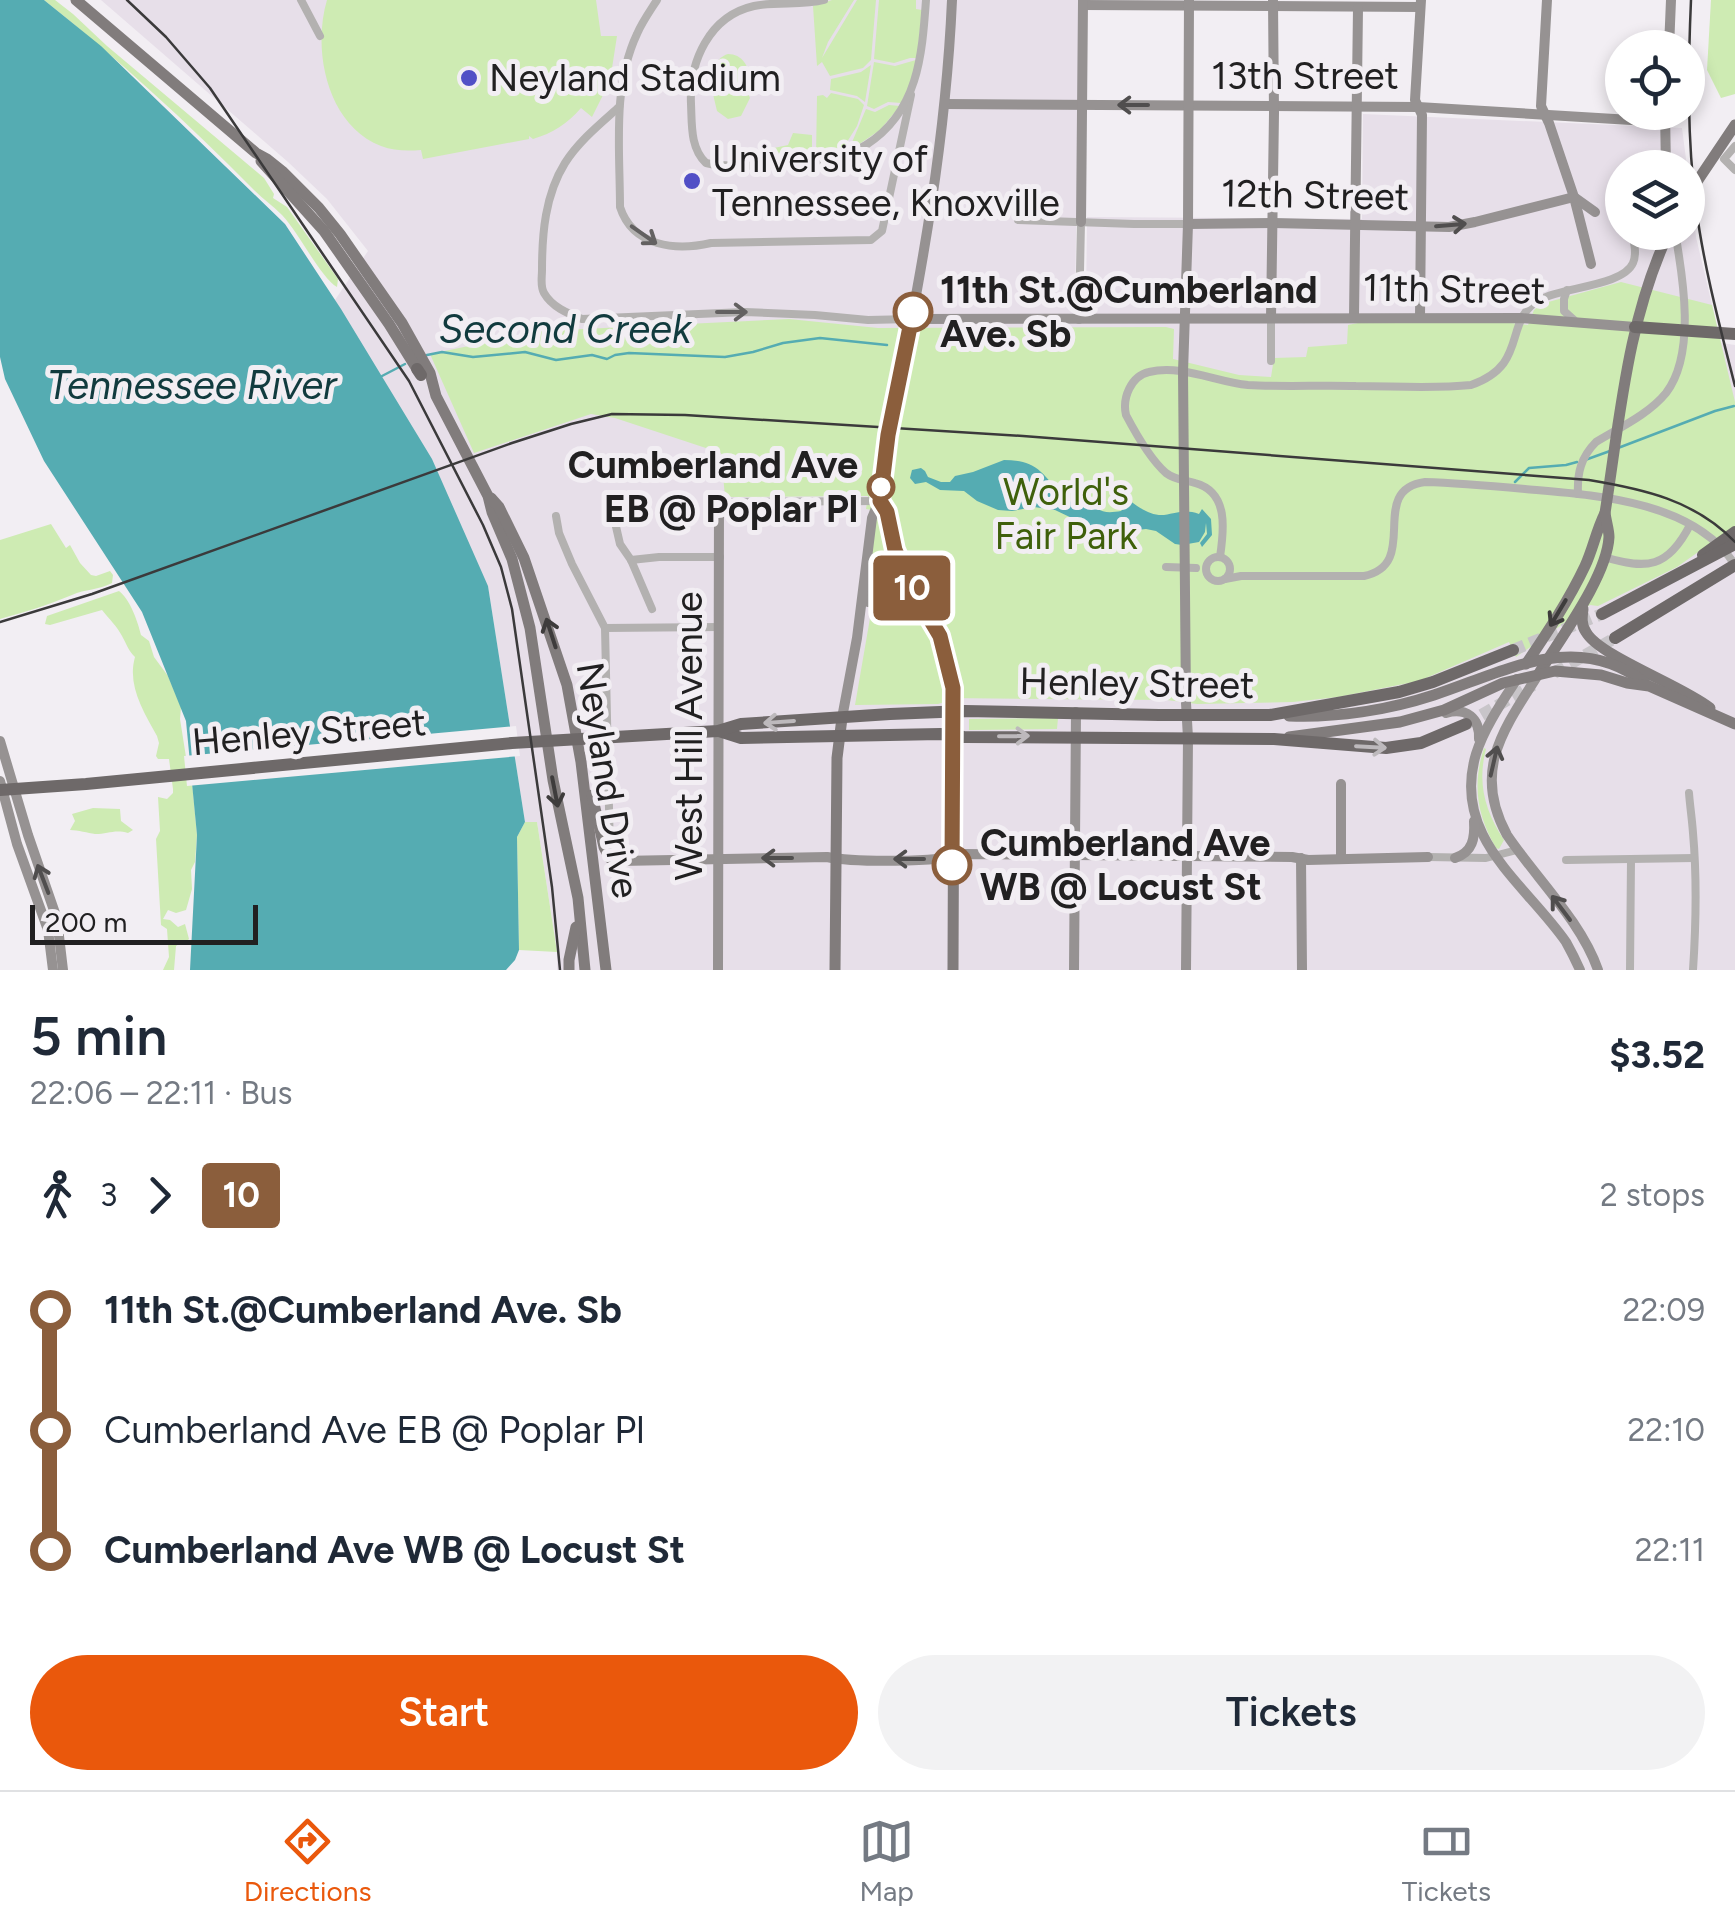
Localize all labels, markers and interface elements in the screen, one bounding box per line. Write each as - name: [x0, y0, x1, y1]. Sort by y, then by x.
- map controls: [1605, 30, 1705, 250]
- button: locate: [1605, 30, 1705, 130]
- street label: 13th Street: [1211, 53, 1399, 99]
- place label: Neyland Stadium: [489, 55, 781, 101]
- marker: Neyland Stadium: [458, 67, 480, 89]
- one-way arrow: [1117, 96, 1150, 114]
- place label: University of Tennessee, Knoxville: [712, 136, 1060, 226]
- button: layers: [1605, 150, 1705, 250]
- marker: University of Tennessee, Knoxville: [681, 170, 703, 192]
- street label: 12th Street: [1220, 170, 1410, 220]
- one-way arrow: [1435, 216, 1467, 235]
- one-way arrow: [630, 224, 658, 245]
- street label: 11th Street: [1362, 264, 1546, 314]
- place label: 11th St.@Cumberland Ave. Sb: [940, 267, 1318, 357]
- marker: 11th St.@Cumberland Ave. Sb: [894, 293, 932, 331]
- one-way arrow: [716, 302, 748, 322]
- water label: Second Creek: [439, 305, 693, 353]
- water label: Tennessee River: [47, 361, 338, 409]
- place label: Cumberland Ave EB @ Poplar Pl: [568, 442, 858, 532]
- park label: World's Fair Park: [994, 469, 1138, 559]
- marker: Cumberland Ave EB @ Poplar Pl: [868, 474, 894, 500]
- line badge: 10: [867, 556, 957, 620]
- text: 10: [893, 567, 931, 609]
- street label: West Hill Avenue: [666, 591, 712, 881]
- one-way arrow: [1548, 598, 1568, 627]
- one-way arrow: [541, 617, 559, 649]
- street label: Henley Street: [1019, 658, 1255, 708]
- street label: Neyland Drive: [567, 659, 649, 901]
- street label: Henley Street: [190, 699, 428, 765]
- one-way arrow: [764, 713, 796, 732]
- one-way arrow: [998, 726, 1030, 746]
- one-way arrow: [1355, 738, 1387, 757]
- one-way arrow: [1486, 745, 1505, 777]
- one-way arrow: [547, 776, 566, 808]
- place label: Cumberland Ave WB @ Locust St: [980, 820, 1270, 910]
- marker: Cumberland Ave WB @ Locust St: [933, 846, 971, 884]
- one-way arrow: [762, 848, 794, 868]
- one-way arrow: [893, 850, 926, 868]
- one-way arrow: [33, 864, 51, 895]
- one-way arrow: [1551, 895, 1572, 922]
- scale bar: [30, 900, 258, 944]
- text: 200 m: [45, 905, 127, 939]
- text: 5 min: [30, 1003, 167, 1069]
- text: $3.52: [1609, 1032, 1705, 1078]
- text: 22:06 – 22:11 · Bus: [30, 1074, 292, 1112]
- icon: walk: [30, 1168, 85, 1223]
- icon: forward: [132, 1168, 187, 1223]
- text: 10: [222, 1174, 260, 1216]
- text: 3: [100, 1176, 117, 1214]
- text: 2 stops: [1600, 1176, 1705, 1214]
- text: 11th St.@Cumberland Ave. Sb: [104, 1287, 622, 1333]
- text: 22:09: [1623, 1291, 1705, 1329]
- text: Cumberland Ave EB @ Poplar Pl: [104, 1407, 645, 1453]
- text: 22:10: [1627, 1411, 1705, 1449]
- text: Cumberland Ave WB @ Locust St: [104, 1527, 685, 1573]
- text: 22:11: [1635, 1531, 1705, 1569]
- button: Start: [30, 1655, 858, 1770]
- button: Tickets: [878, 1655, 1705, 1770]
- tab: Directions: [244, 1814, 371, 1908]
- tab: Map: [859, 1814, 914, 1908]
- tab: Tickets: [1402, 1814, 1491, 1908]

